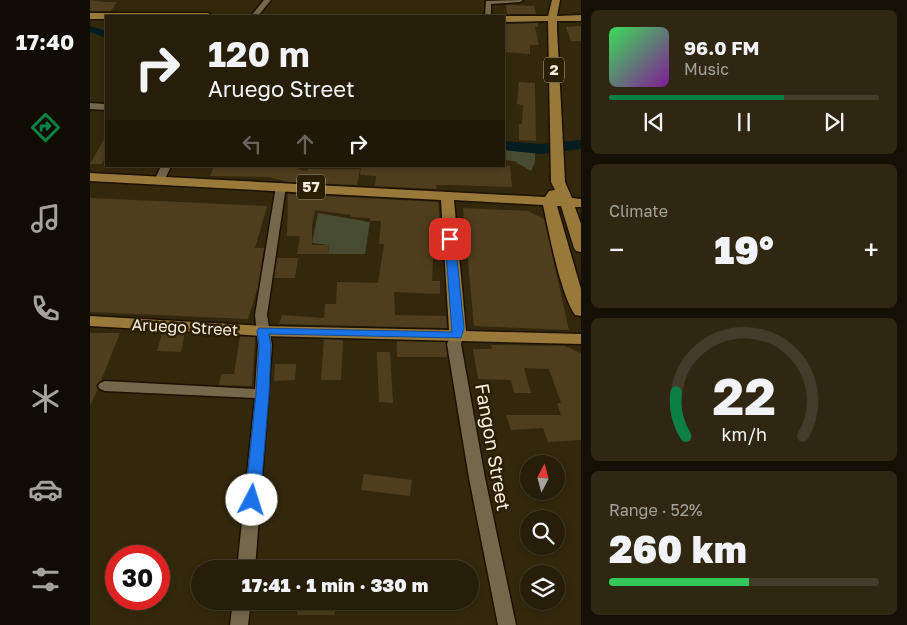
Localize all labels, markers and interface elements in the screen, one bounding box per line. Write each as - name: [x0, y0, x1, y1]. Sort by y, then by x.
- text: 17:40: [16, 28, 74, 55]
- text: 120 m: [208, 33, 310, 75]
- icon: right: [125, 35, 190, 100]
- text: 96.0 FM: [684, 36, 760, 59]
- road number: 2: [544, 58, 564, 82]
- text: Music: [684, 59, 729, 79]
- text: Aruego Street: [208, 75, 355, 102]
- icon: previous: [640, 108, 668, 136]
- icon: pause: [730, 108, 758, 136]
- icon: next: [820, 108, 848, 136]
- icon: directions: [28, 110, 63, 145]
- icon: left: [238, 130, 266, 158]
- icon: ahead: [291, 130, 319, 158]
- icon: right: [344, 130, 372, 158]
- road number: 57: [297, 174, 325, 200]
- icon: music: [28, 201, 63, 236]
- text: Climate: [609, 201, 668, 221]
- pin: [429, 218, 471, 260]
- icon: arrive: [436, 225, 464, 253]
- text: 19°: [714, 227, 774, 272]
- text: −: [609, 233, 624, 266]
- text: +: [864, 233, 879, 266]
- icon: phone: [28, 291, 63, 326]
- street label: Aruego Street: [131, 314, 239, 340]
- text: 22: [712, 364, 776, 426]
- icon: climate: [28, 381, 63, 416]
- street label: Fangon Street: [471, 381, 516, 512]
- text: km/h: [721, 423, 767, 445]
- north arrow: [520, 455, 565, 500]
- map controls: [520, 455, 565, 610]
- icon: car: [28, 472, 63, 507]
- position arrow: [225, 473, 277, 525]
- text: Range · 52%: [609, 500, 703, 520]
- button: search: [520, 510, 565, 555]
- text: 260 km: [609, 526, 747, 571]
- speed limit sign: 30: [105, 545, 170, 610]
- icon: filters: [28, 562, 63, 597]
- button: layers: [520, 565, 565, 610]
- text: 17:41 · 1 min · 330 m: [242, 573, 428, 596]

